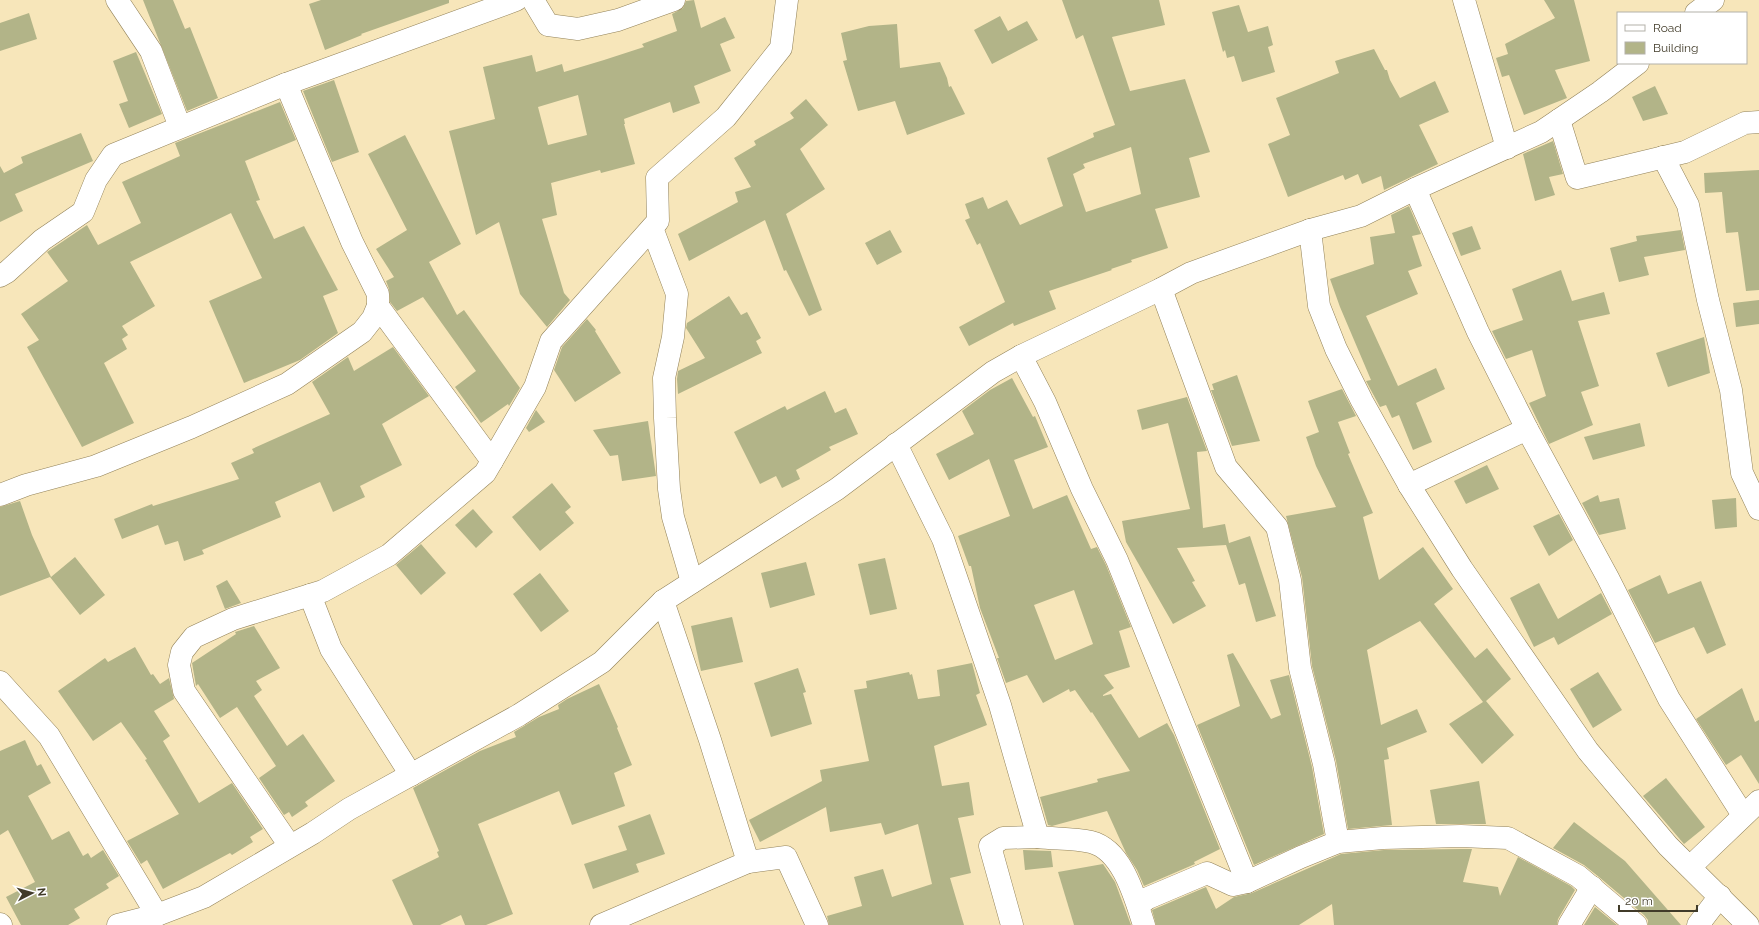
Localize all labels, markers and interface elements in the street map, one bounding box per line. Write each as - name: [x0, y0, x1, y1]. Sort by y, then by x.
- legend: [1617, 12, 1747, 64]
- text: Road: [1653, 21, 1682, 35]
- text: Building: [1653, 41, 1699, 55]
- north arrow: [12, 873, 52, 913]
- text: N: [35, 887, 48, 897]
- scale bar: [1619, 887, 1697, 913]
- text: 20 m: [1625, 894, 1653, 908]

